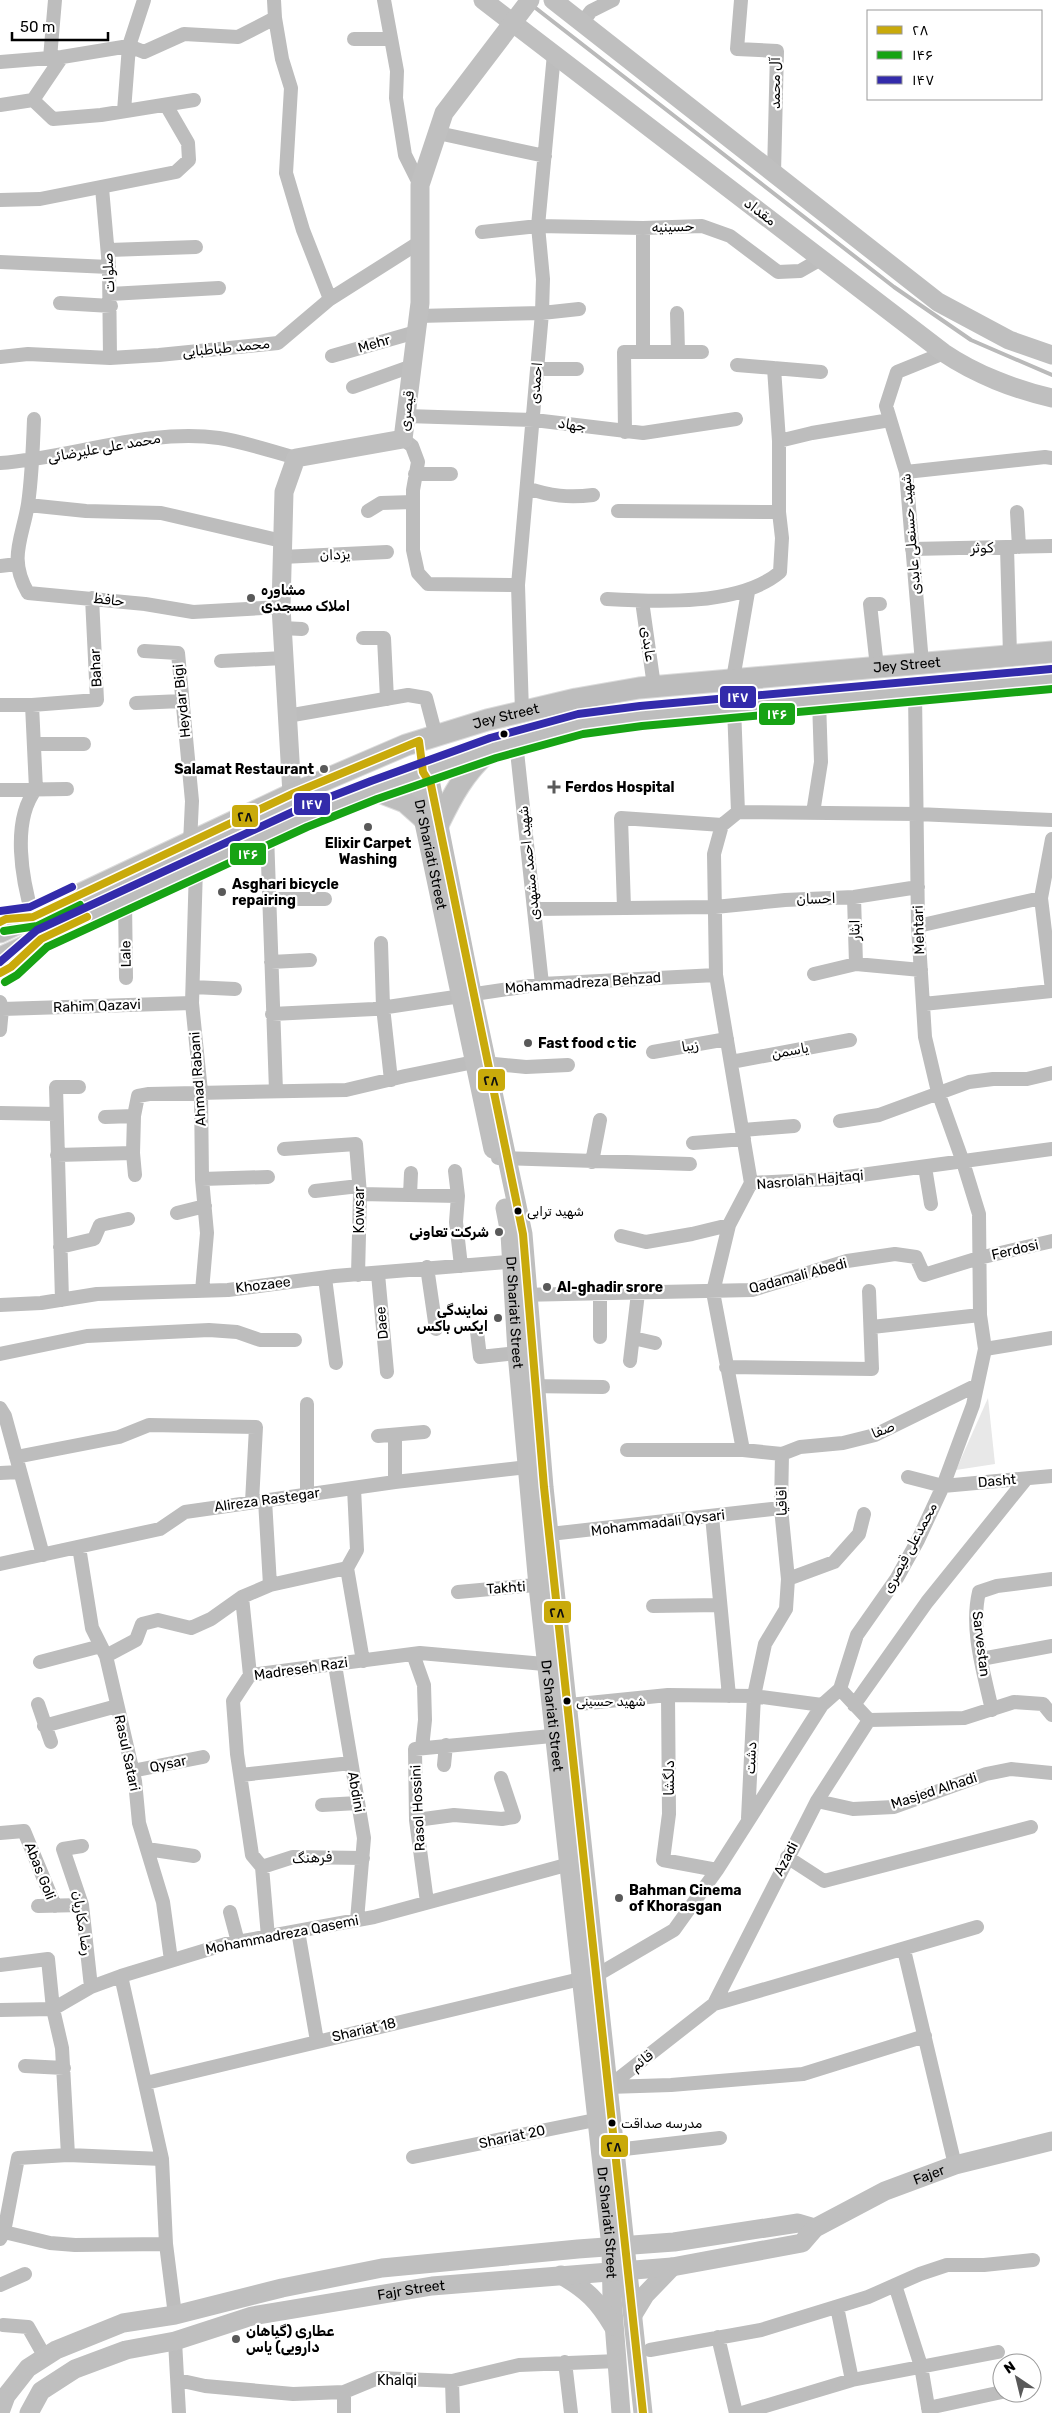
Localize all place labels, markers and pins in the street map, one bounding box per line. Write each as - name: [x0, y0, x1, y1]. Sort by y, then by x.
- place label: مشاوره املاک مسجدی: [261, 582, 350, 615]
- marker: مشاوره املاک مسجدی: [245, 592, 257, 604]
- unlabelled marker: [499, 729, 509, 739]
- place label: Salamat Restaurant: [174, 761, 314, 778]
- marker: Salamat Restaurant: [318, 763, 330, 775]
- place label: Ferdos Hospital: [565, 779, 675, 796]
- marker: Ferdos Hospital: [547, 780, 561, 794]
- marker: Elixir Carpet Washing: [362, 821, 374, 833]
- place label: Elixir Carpet Washing: [325, 835, 412, 868]
- place label: Asghari bicycle repairing: [232, 876, 339, 909]
- marker: Asghari bicycle repairing: [216, 886, 228, 898]
- place label: Fast food c tic: [538, 1035, 636, 1052]
- marker: Fast food c tic: [522, 1037, 534, 1049]
- place label: شهید ترابی: [527, 1204, 584, 1220]
- marker: شهید ترابی: [513, 1206, 523, 1216]
- place label: شرکت تعاونی: [409, 1224, 489, 1241]
- marker: شرکت تعاونی: [493, 1226, 505, 1238]
- place label: Al-ghadir srore: [557, 1279, 663, 1296]
- marker: Al-ghadir srore: [541, 1281, 553, 1293]
- place label: نمایندگی ایکس باکس: [417, 1302, 488, 1335]
- marker: نمایندگی ایکس باکس: [492, 1312, 504, 1324]
- place label: شهید حسینی: [576, 1694, 646, 1710]
- marker: شهید حسینی: [562, 1696, 572, 1706]
- place label: Bahman Cinema of Khorasgan: [629, 1882, 742, 1915]
- marker: Bahman Cinema of Khorasgan: [613, 1892, 625, 1904]
- place label: مدرسه صداقت: [621, 2116, 702, 2132]
- marker: مدرسه صداقت: [607, 2118, 617, 2128]
- place label: عطاری (گیاهان دارویی) یاس: [246, 2323, 334, 2356]
- marker: عطاری (گیاهان دارویی) یاس: [230, 2333, 242, 2345]

